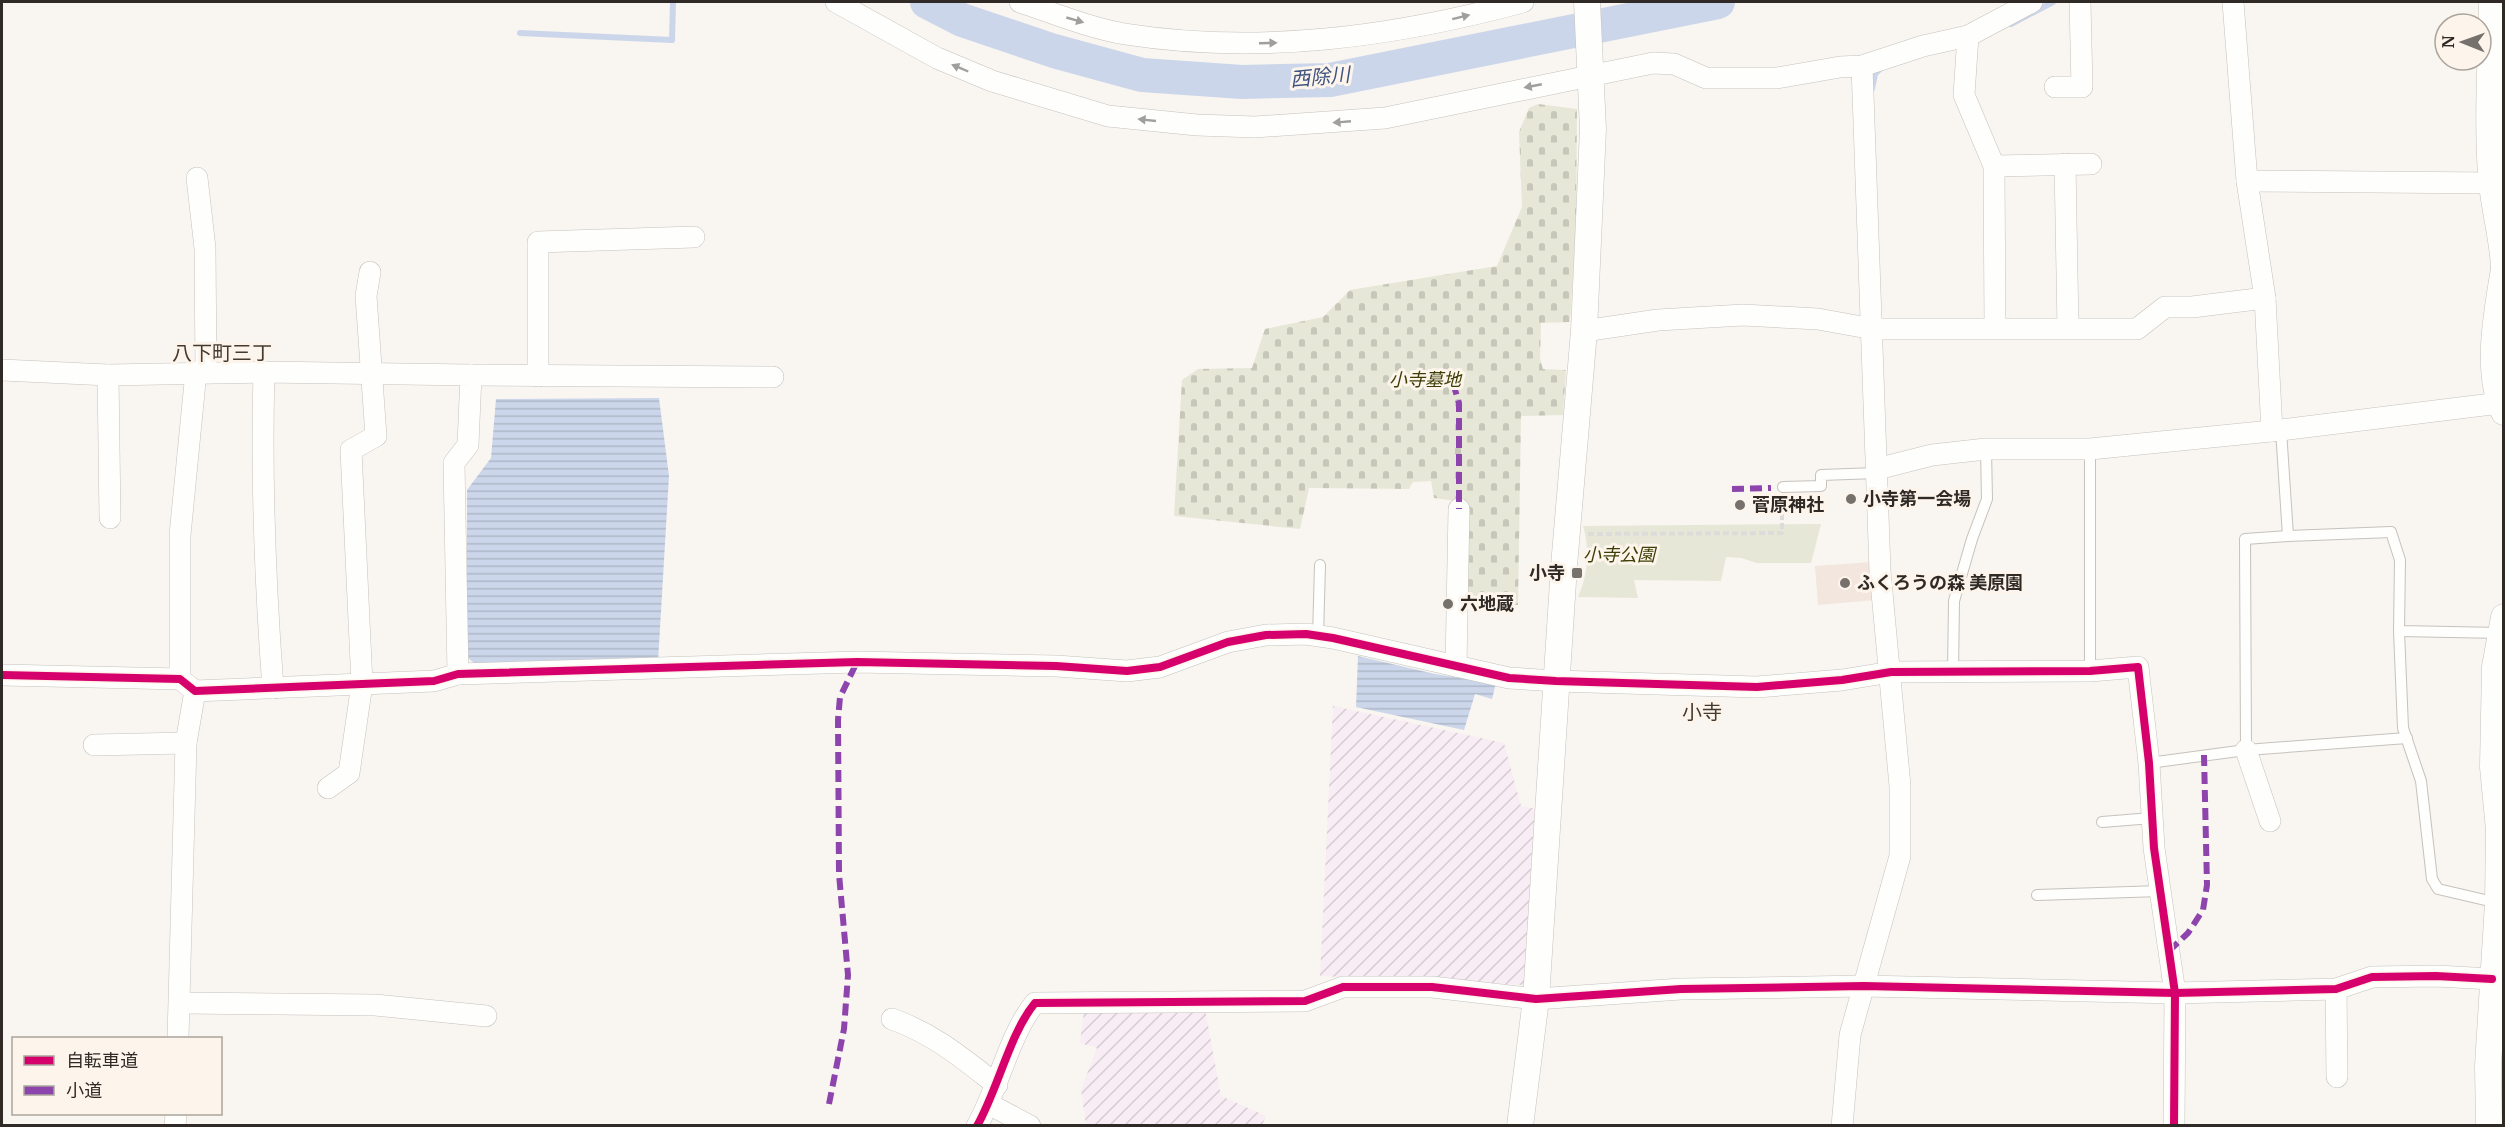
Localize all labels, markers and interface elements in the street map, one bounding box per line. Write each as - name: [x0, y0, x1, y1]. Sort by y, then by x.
- one-way arrow: [1452, 12, 1471, 21]
- north arrow: [2433, 12, 2493, 72]
- one-way arrow: [1066, 16, 1084, 25]
- text: N: [2438, 35, 2458, 48]
- one-way arrow: [1259, 38, 1278, 47]
- water label: 西除川: [1289, 61, 1353, 92]
- one-way arrow: [952, 63, 969, 72]
- one-way arrow: [1523, 82, 1542, 91]
- one-way arrow: [1138, 115, 1157, 125]
- one-way arrow: [1332, 117, 1351, 127]
- district label: 八下町三丁: [172, 340, 272, 365]
- park label: 小寺墓地: [1389, 368, 1463, 391]
- place label: 小寺第一会場: [1863, 487, 1971, 510]
- marker: 小寺第一会場: [1844, 492, 1858, 506]
- place label: 菅原神社: [1752, 493, 1824, 516]
- marker: 菅原神社: [1733, 498, 1747, 512]
- park label: 小寺公園: [1583, 543, 1658, 566]
- place label: 小寺: [1529, 561, 1565, 584]
- marker: 小寺: [1570, 566, 1584, 580]
- place label: ふくろうの森 美原園: [1857, 571, 2023, 594]
- marker: ふくろうの森 美原園: [1838, 576, 1852, 590]
- place label: 六地蔵: [1460, 592, 1514, 615]
- marker: 六地蔵: [1441, 597, 1455, 611]
- district label: 小寺: [1682, 699, 1722, 724]
- legend: [12, 1037, 222, 1115]
- text: 自転車道: [66, 1049, 138, 1072]
- text: 小道: [66, 1079, 102, 1102]

